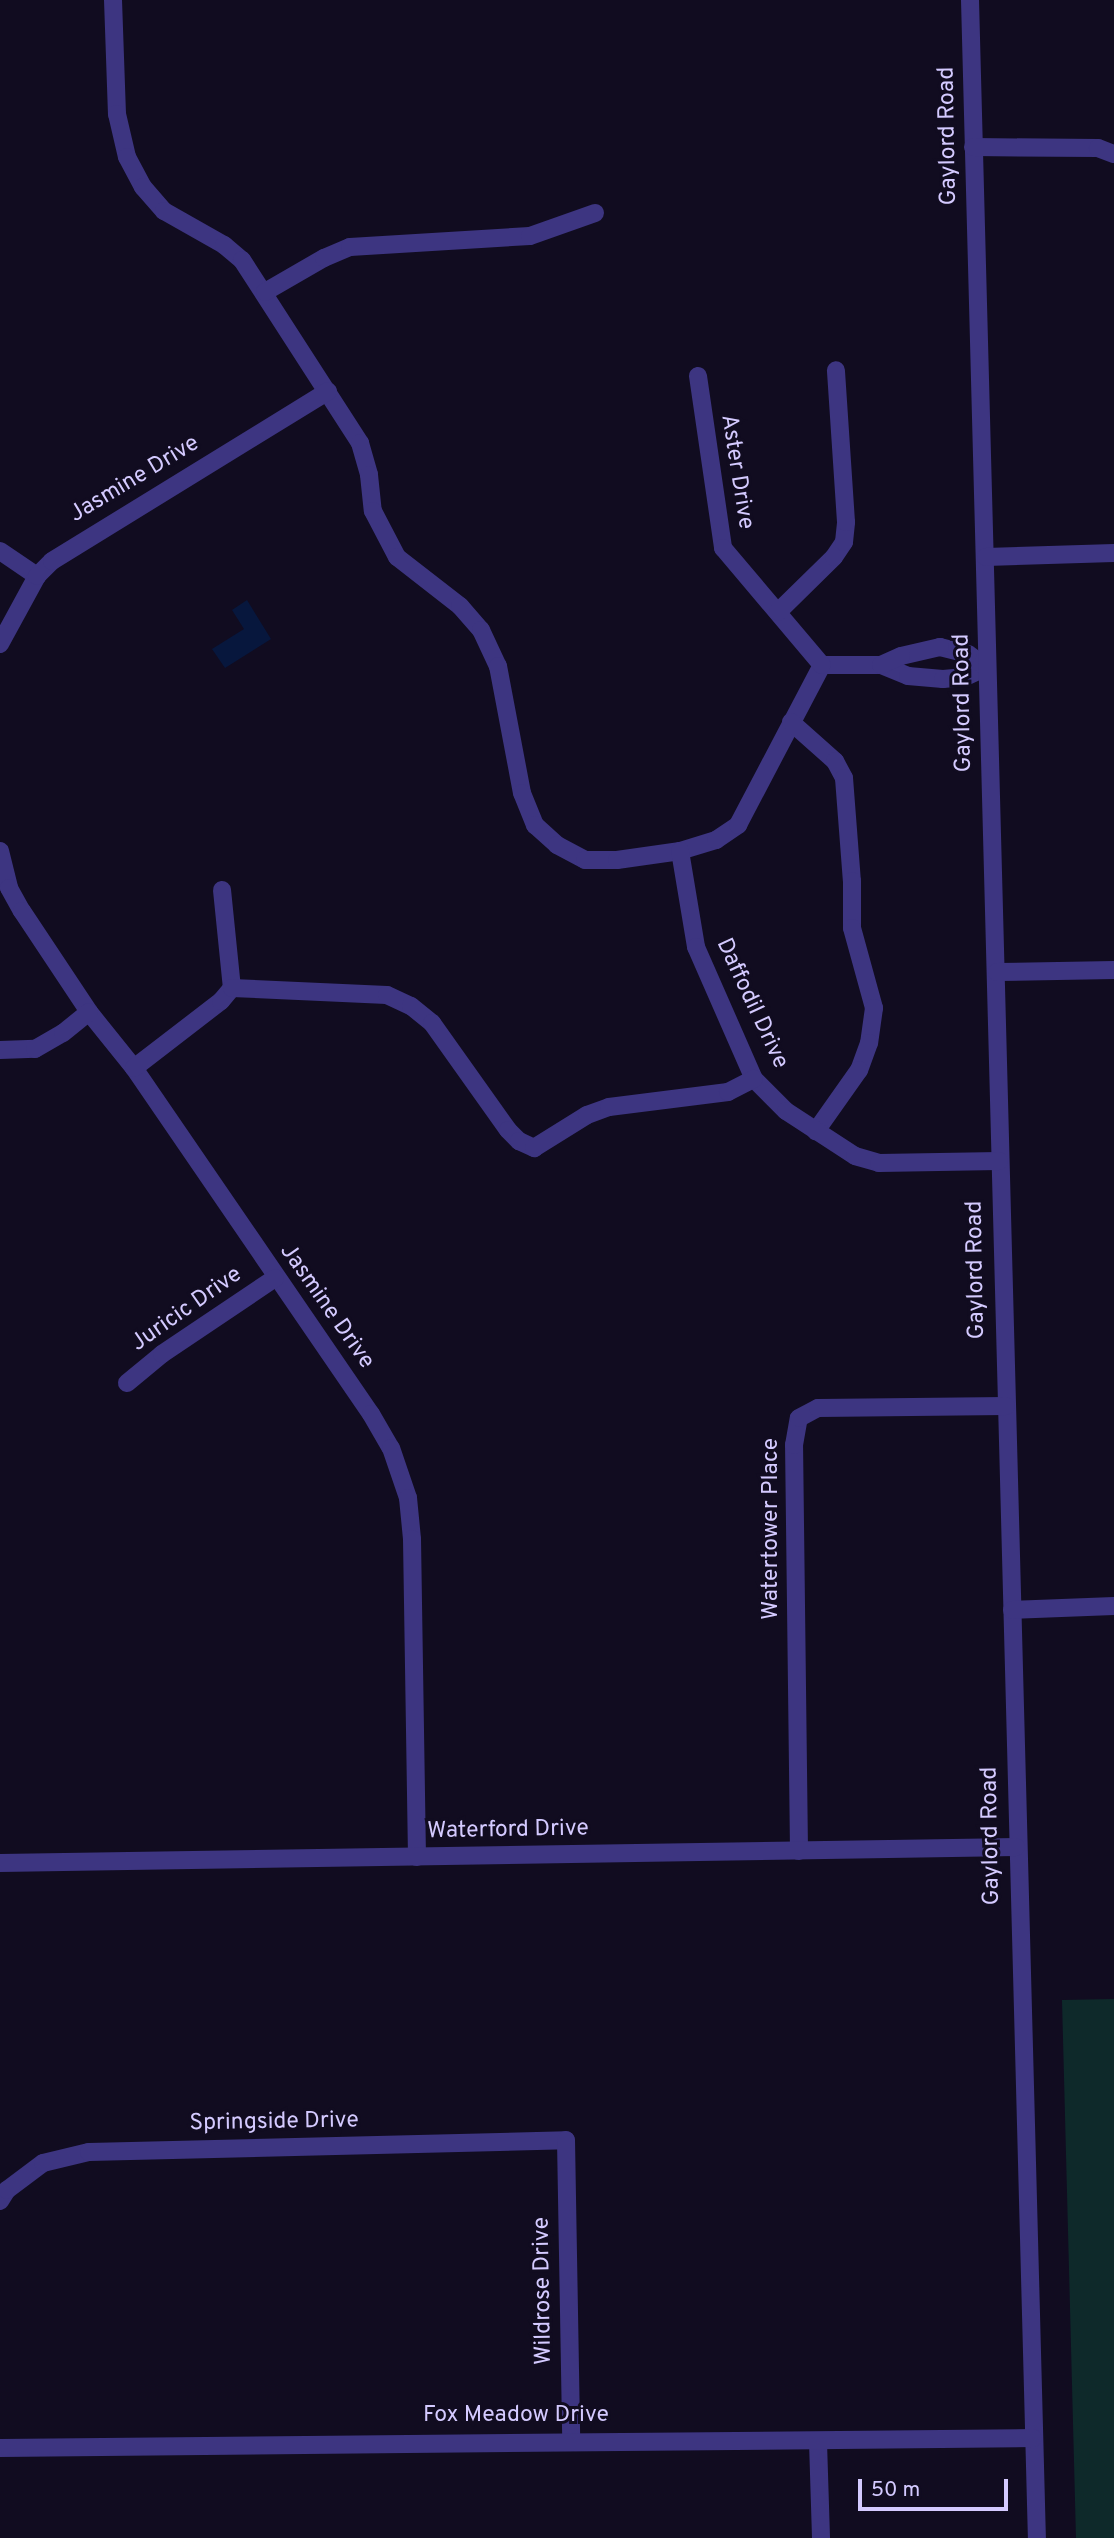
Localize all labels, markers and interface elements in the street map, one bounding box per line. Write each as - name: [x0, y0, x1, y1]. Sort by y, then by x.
- street label: Gaylord Road: [934, 66, 964, 206]
- street label: Aster Drive: [713, 413, 759, 531]
- street label: Jasmine Drive: [65, 430, 205, 530]
- street label: Gaylord Road: [949, 633, 979, 773]
- street label: Daffodil Drive: [709, 934, 793, 1074]
- street label: Gaylord Road: [962, 1200, 992, 1340]
- street label: Jasmine Drive: [273, 1239, 379, 1375]
- street label: Juricic Drive: [126, 1262, 248, 1358]
- street label: Watertower Place: [758, 1438, 786, 1620]
- street label: Gaylord Road: [977, 1766, 1007, 1906]
- street label: Waterford Drive: [427, 1816, 589, 1846]
- street label: Springside Drive: [189, 2108, 359, 2138]
- street label: Wildrose Drive: [529, 2217, 559, 2365]
- street label: Fox Meadow Drive: [423, 2402, 609, 2430]
- scale bar: [862, 2464, 1012, 2508]
- text: 50 m: [871, 2477, 920, 2504]

